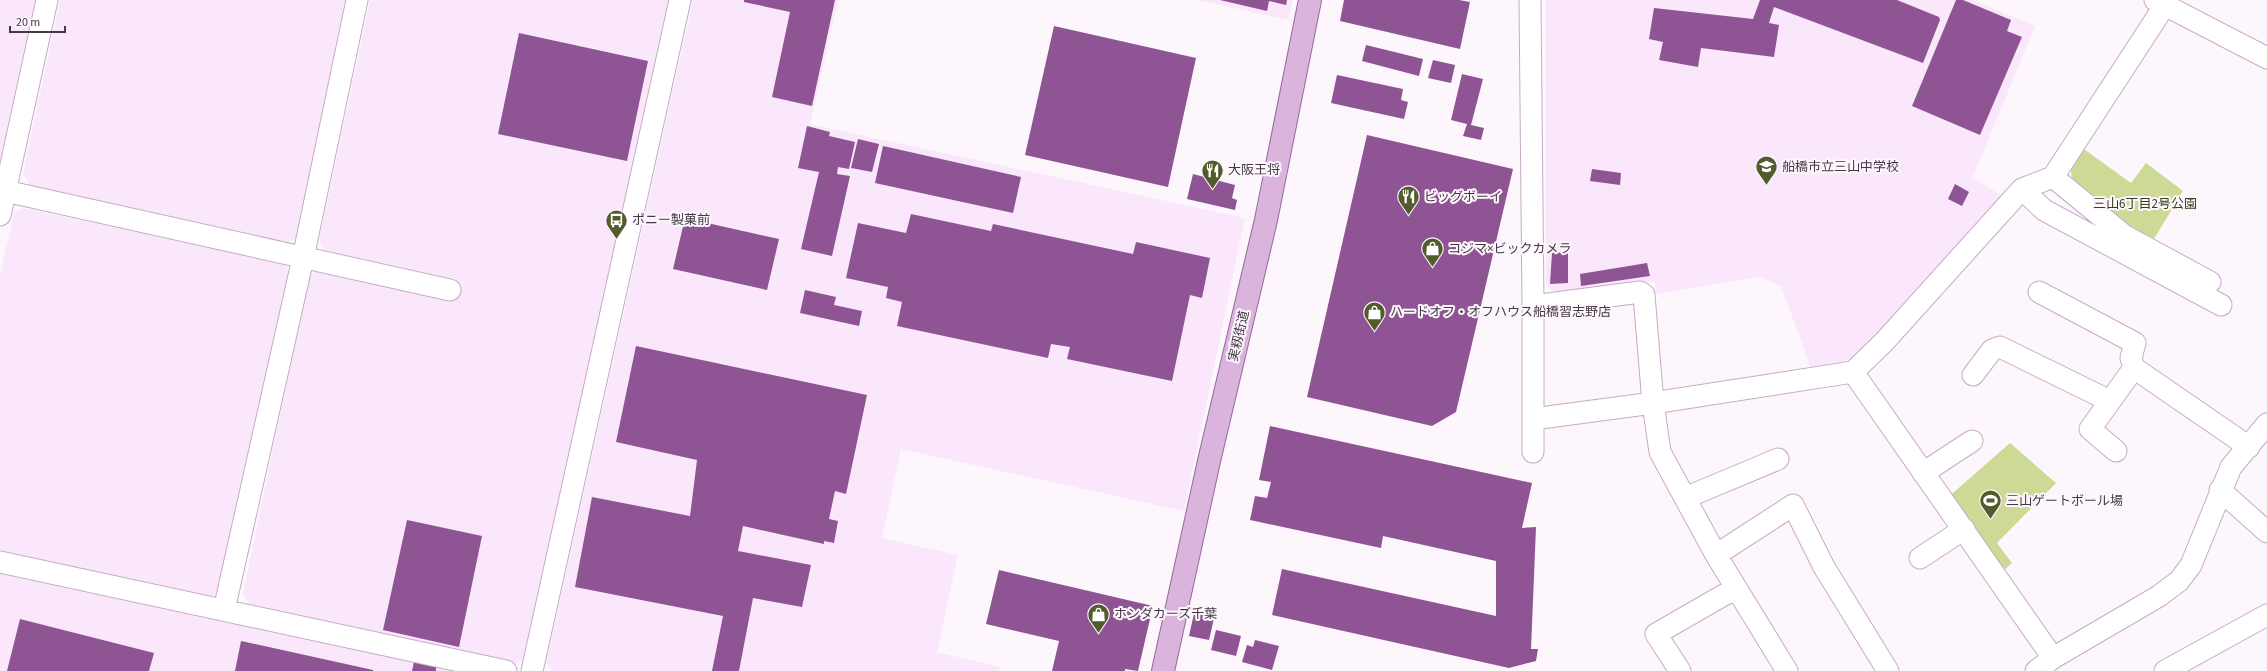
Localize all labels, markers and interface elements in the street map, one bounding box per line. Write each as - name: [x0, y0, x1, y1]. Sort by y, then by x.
- scale bar: [10, 8, 65, 34]
- text: 20 m: [16, 14, 40, 31]
- school or university icon: 船橋市立三山中学校: [1754, 154, 1780, 187]
- restaurant icon: 大阪王将: [1200, 157, 1226, 190]
- place label: 船橋市立三山中学校: [1782, 158, 1899, 176]
- place label: 大阪王将: [1228, 161, 1280, 179]
- restaurant icon: ビッグボーイ: [1395, 184, 1421, 217]
- place label: ビッグボーイ: [1424, 188, 1502, 206]
- park label: 三山6丁目2号公園: [2093, 195, 2197, 213]
- bus stop icon: ポニー製菓前: [603, 207, 629, 240]
- place label: ポニー製菓前: [632, 211, 710, 229]
- shop icon: コジマ×ビックカメラ: [1420, 236, 1446, 269]
- place label: コジマ×ビックカメラ: [1448, 240, 1571, 258]
- shop icon: ハードオフ・オフハウス船橋習志野店: [1362, 299, 1388, 332]
- place label: ハードオフ・オフハウス船橋習志野店: [1390, 303, 1611, 321]
- street label: 実籾街道: [1224, 309, 1254, 363]
- sports icon: 三山ゲートボール場: [1978, 488, 2004, 521]
- place label: 三山ゲートボール場: [2006, 492, 2123, 510]
- shop icon: ホンダカーズ千葉: [1085, 601, 1111, 634]
- place label: ホンダカーズ千葉: [1114, 605, 1217, 623]

